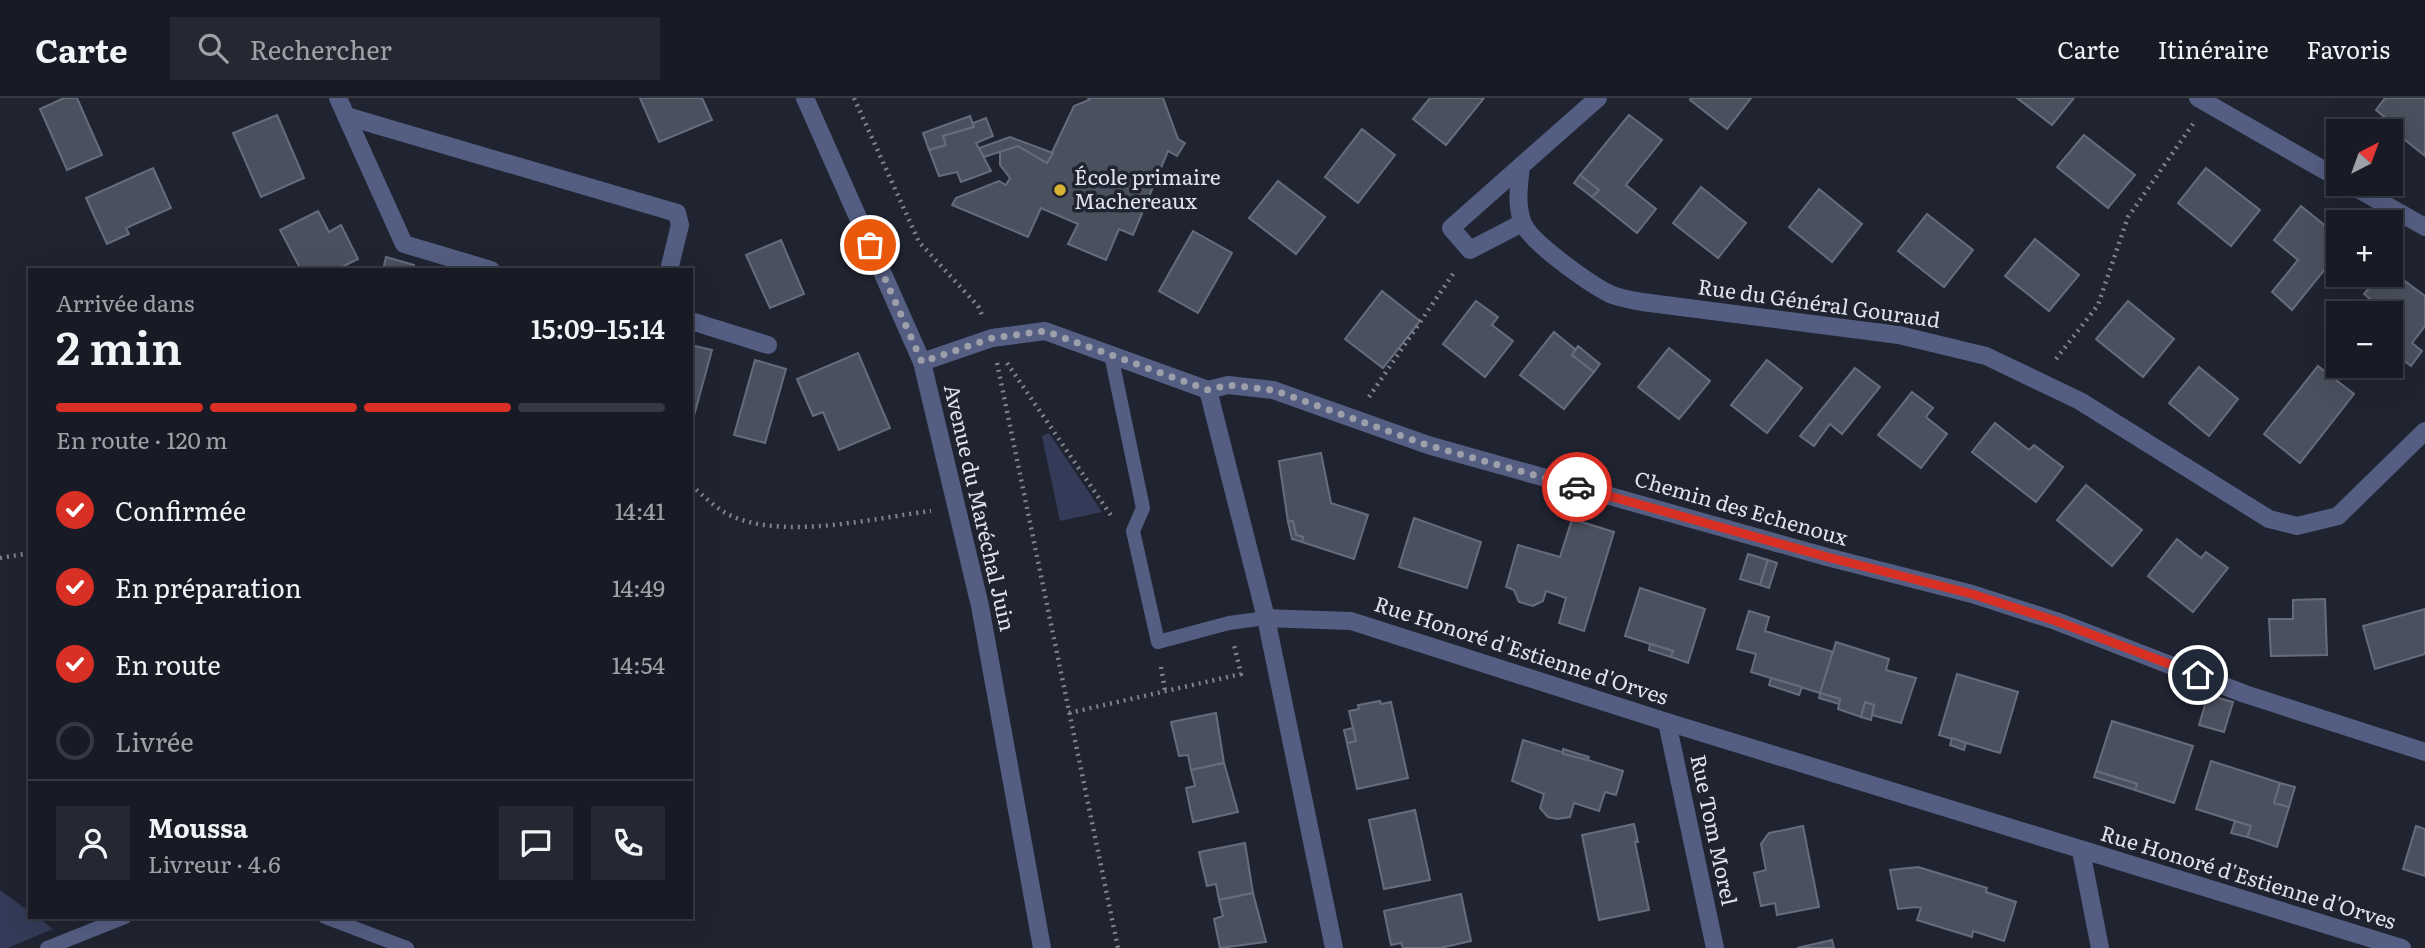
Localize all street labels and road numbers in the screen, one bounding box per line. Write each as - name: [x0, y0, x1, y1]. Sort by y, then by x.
- street label: Rue du Général Gouraud: [1696, 269, 1943, 334]
- street label: Avenue du Maréchal Juin: [938, 381, 1025, 634]
- street label: Chemin des Echenoux: [1631, 461, 1852, 552]
- street label: Rue Honoré d'Estienne d'Orves: [1371, 586, 1673, 711]
- street label: Rue Tom Morel: [1684, 751, 1747, 908]
- street label: Rue Honoré d'Estienne d'Orves: [2097, 816, 2400, 935]

